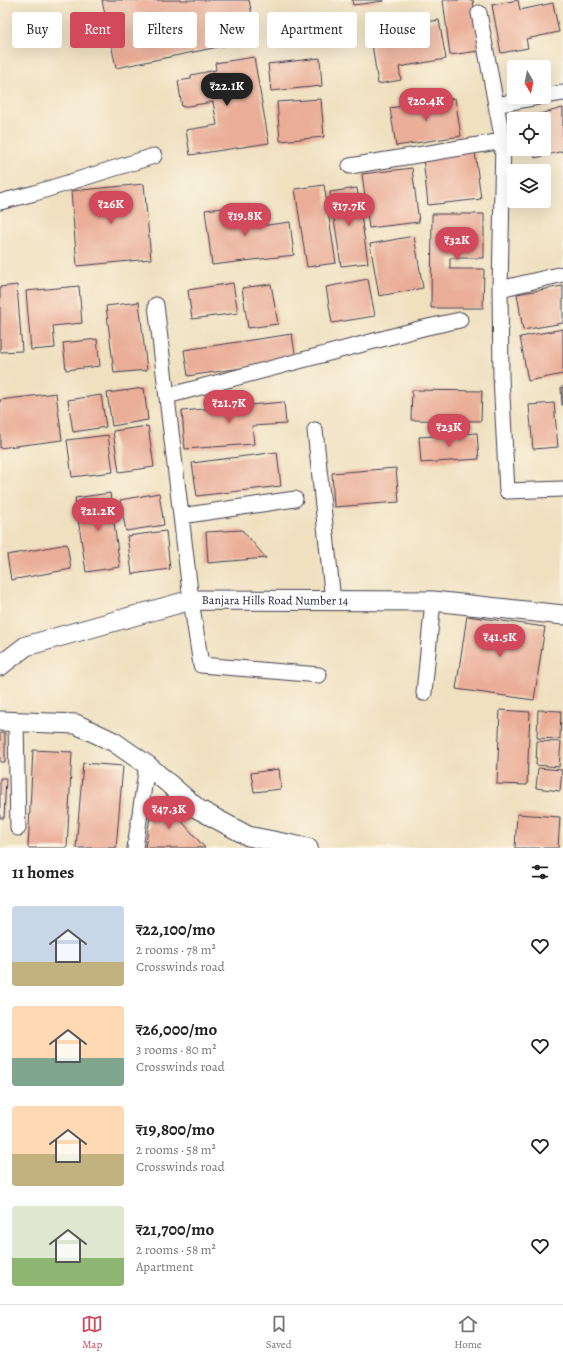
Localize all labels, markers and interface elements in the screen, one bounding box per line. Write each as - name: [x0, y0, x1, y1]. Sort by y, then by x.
- chip: Buy: [12, 12, 62, 48]
- chip: Rent: [70, 12, 125, 48]
- chip: Filters: [133, 12, 197, 48]
- chip: New: [205, 12, 259, 48]
- chip: Apartment: [267, 12, 357, 48]
- chip: House: [365, 12, 430, 48]
- north arrow: [507, 60, 551, 104]
- map controls: [507, 60, 551, 208]
- pin: ₹22.1K: [194, 73, 260, 107]
- text: ₹22.1K: [210, 77, 244, 94]
- pin: ₹20.4K: [393, 88, 459, 122]
- text: ₹20.4K: [408, 92, 444, 109]
- button: locate: [507, 112, 551, 156]
- button: layers: [507, 164, 551, 208]
- pin: ₹26K: [87, 191, 135, 225]
- pin: ₹17.7K: [316, 193, 382, 227]
- text: ₹26K: [98, 195, 124, 212]
- text: ₹17.7K: [333, 197, 365, 214]
- pin: ₹19.8K: [212, 203, 278, 237]
- text: ₹19.8K: [228, 207, 262, 224]
- pin: ₹32K: [433, 227, 481, 261]
- text: ₹32K: [444, 231, 470, 248]
- pin: ₹21.7K: [196, 390, 262, 424]
- text: ₹21.7K: [212, 394, 246, 411]
- pin: ₹23K: [425, 414, 473, 448]
- text: ₹23K: [436, 418, 462, 435]
- pin: ₹21.2K: [65, 498, 131, 532]
- text: ₹21.2K: [81, 502, 115, 519]
- street label: Banjara Hills Road Number 14: [202, 592, 349, 609]
- pin: ₹41.5K: [467, 624, 533, 658]
- text: ₹41.5K: [483, 628, 517, 645]
- pin: ₹47.3K: [136, 796, 202, 830]
- text: ₹47.3K: [152, 800, 186, 817]
- text: 11 homes: [12, 861, 74, 884]
- icon: filters: [529, 861, 551, 883]
- text: ₹22,100/mo: [136, 918, 215, 941]
- icon: home: [44, 922, 92, 970]
- icon: heart: [529, 935, 551, 957]
- text: 2 rooms · 78 m²: [136, 941, 216, 958]
- text: Crosswinds road: [136, 958, 225, 975]
- text: ₹26,000/mo: [136, 1018, 217, 1041]
- icon: home: [44, 1022, 92, 1070]
- icon: heart: [529, 1035, 551, 1057]
- text: 3 rooms · 80 m²: [136, 1041, 216, 1058]
- text: Crosswinds road: [136, 1058, 225, 1075]
- text: ₹19,800/mo: [136, 1118, 215, 1141]
- icon: home: [44, 1122, 92, 1170]
- icon: heart: [529, 1135, 551, 1157]
- text: 2 rooms · 58 m²: [136, 1141, 216, 1158]
- text: Crosswinds road: [136, 1158, 225, 1175]
- text: ₹21,700/mo: [136, 1218, 214, 1241]
- icon: home: [44, 1222, 92, 1270]
- icon: heart: [529, 1235, 551, 1257]
- text: 2 rooms · 58 m²: [136, 1241, 216, 1258]
- text: Apartment: [136, 1258, 194, 1275]
- tab: Map: [81, 1313, 103, 1352]
- tab: Saved: [266, 1313, 292, 1352]
- tab: Home: [454, 1313, 482, 1352]

